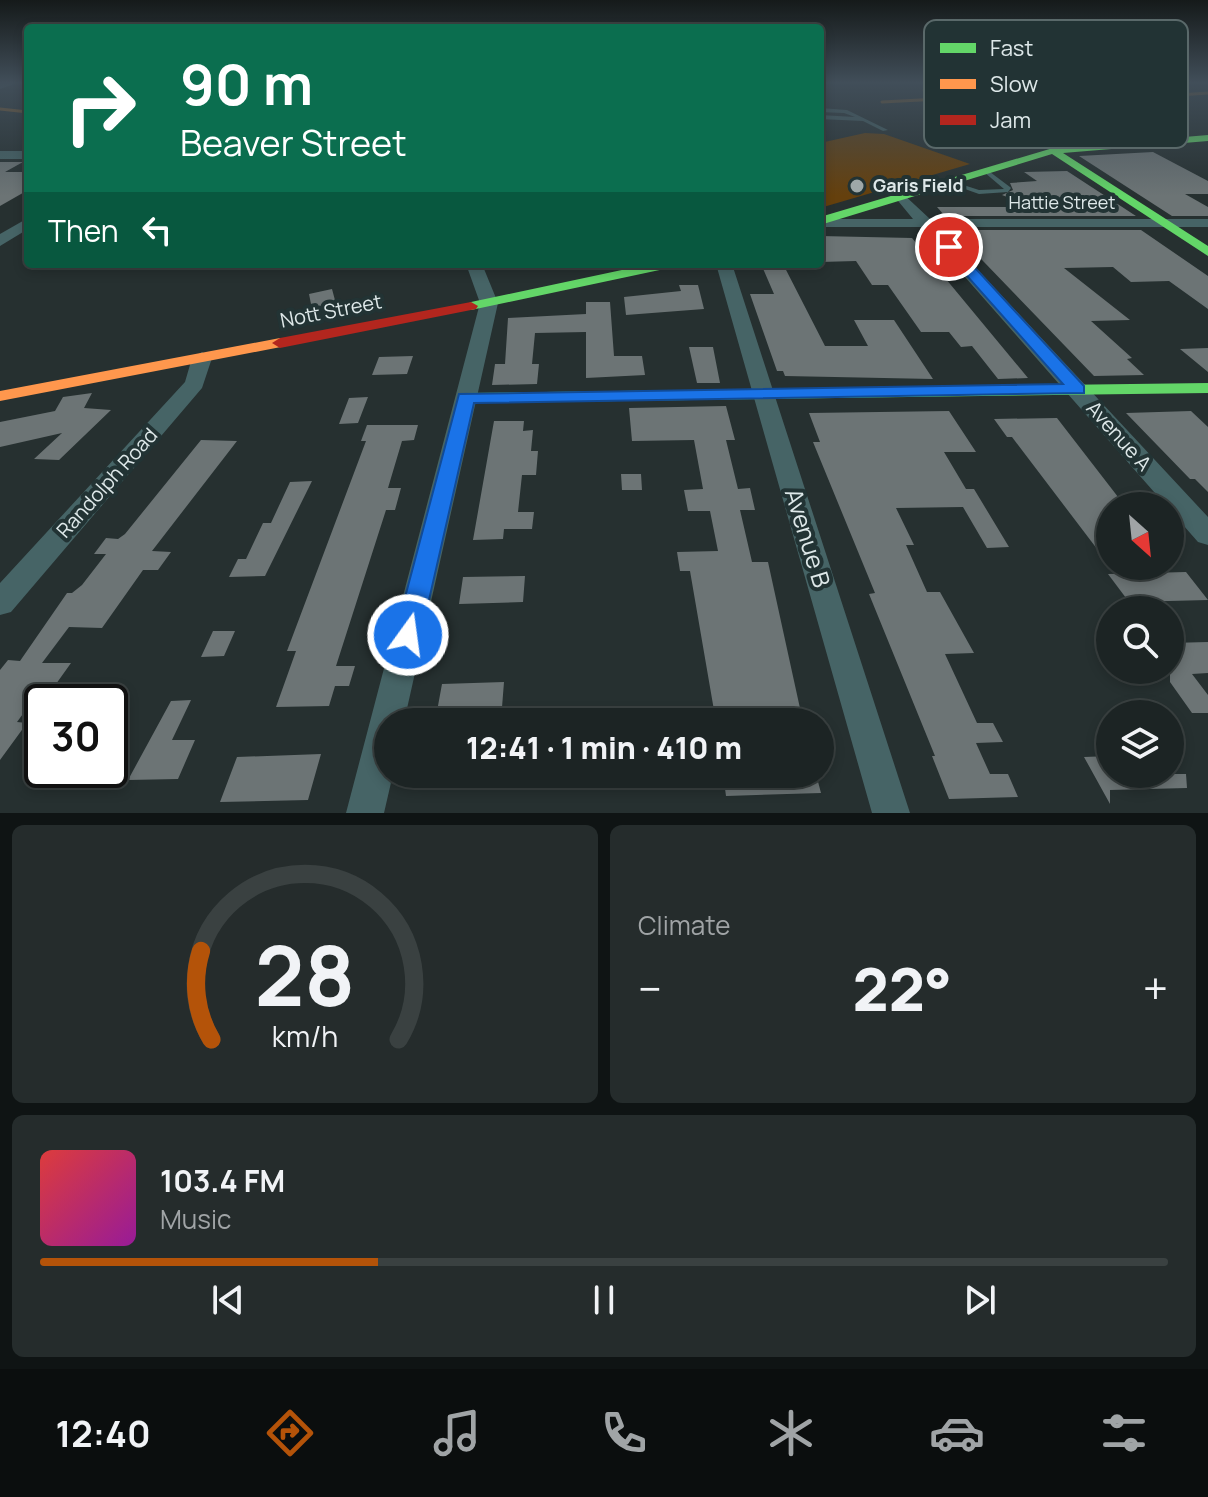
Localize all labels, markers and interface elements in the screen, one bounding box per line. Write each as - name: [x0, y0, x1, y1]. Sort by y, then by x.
- legend: [924, 20, 1188, 148]
- text: Fast: [990, 33, 1033, 63]
- text: 90 m: [180, 45, 313, 122]
- icon: right: [48, 56, 152, 160]
- text: Slow: [990, 69, 1038, 99]
- text: Jam: [990, 105, 1031, 135]
- text: Beaver Street: [180, 118, 407, 167]
- place label: Garis Field: [873, 173, 964, 197]
- marker: Garis Field: [848, 177, 866, 195]
- street label: Hattie Street: [1009, 190, 1115, 214]
- icon: left: [135, 208, 179, 252]
- text: Then: [48, 210, 119, 251]
- pin: [915, 213, 983, 281]
- icon: arrive: [927, 225, 971, 269]
- street label: Nott Street: [278, 287, 384, 334]
- street label: Avenue A: [1081, 395, 1158, 477]
- street label: Randolph Road: [50, 422, 163, 543]
- street label: Avenue B: [778, 484, 839, 591]
- north arrow: [1096, 492, 1184, 580]
- map controls: [1096, 492, 1184, 788]
- position arrow: [366, 593, 450, 677]
- button: search: [1096, 596, 1184, 684]
- speed limit sign: 30: [24, 684, 128, 788]
- button: layers: [1096, 700, 1184, 788]
- text: 12:41 · 1 min · 410 m: [466, 727, 742, 768]
- text: Climate: [638, 907, 730, 943]
- text: 28: [255, 917, 355, 1031]
- text: 22°: [852, 947, 952, 1029]
- text: −: [638, 958, 662, 1018]
- text: +: [1143, 958, 1168, 1018]
- text: km/h: [272, 1017, 338, 1056]
- text: 103.4 FM: [160, 1160, 285, 1201]
- text: Music: [160, 1201, 231, 1237]
- icon: previous: [206, 1278, 250, 1322]
- icon: pause: [582, 1278, 626, 1322]
- icon: next: [958, 1278, 1002, 1322]
- icon: directions: [262, 1405, 318, 1461]
- icon: music: [429, 1405, 485, 1461]
- icon: phone: [596, 1405, 652, 1461]
- icon: climate: [763, 1405, 819, 1461]
- icon: car: [929, 1405, 985, 1461]
- icon: filters: [1096, 1405, 1152, 1461]
- text: 12:40: [55, 1409, 151, 1458]

